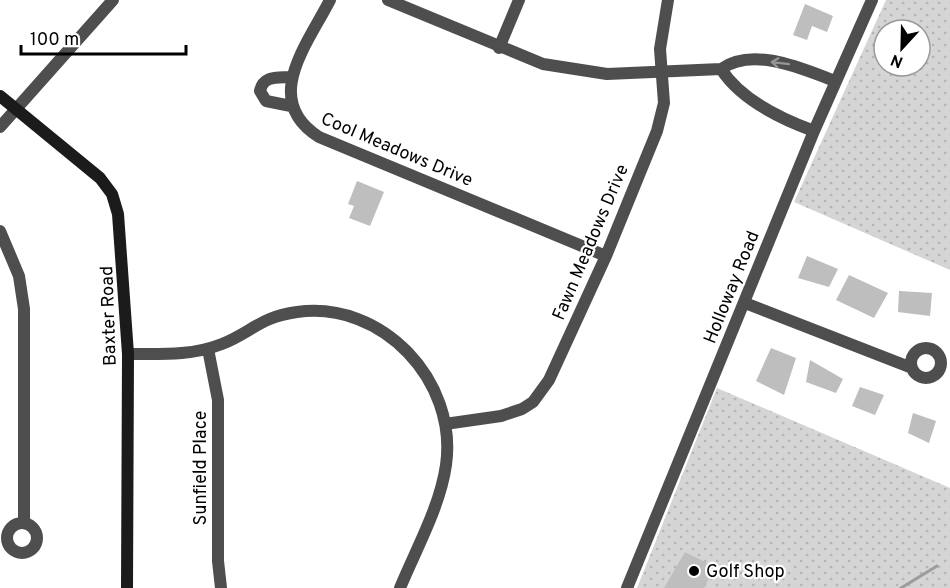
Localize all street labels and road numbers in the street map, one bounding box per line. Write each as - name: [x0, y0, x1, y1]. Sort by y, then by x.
- street label: Cool Meadows Drive: [317, 108, 476, 193]
- street label: Fawn Meadows Drive: [548, 161, 635, 324]
- street label: Holloway Road: [699, 228, 765, 347]
- street label: Baxter Road: [96, 265, 123, 366]
- street label: Sunfield Place: [190, 410, 213, 526]

